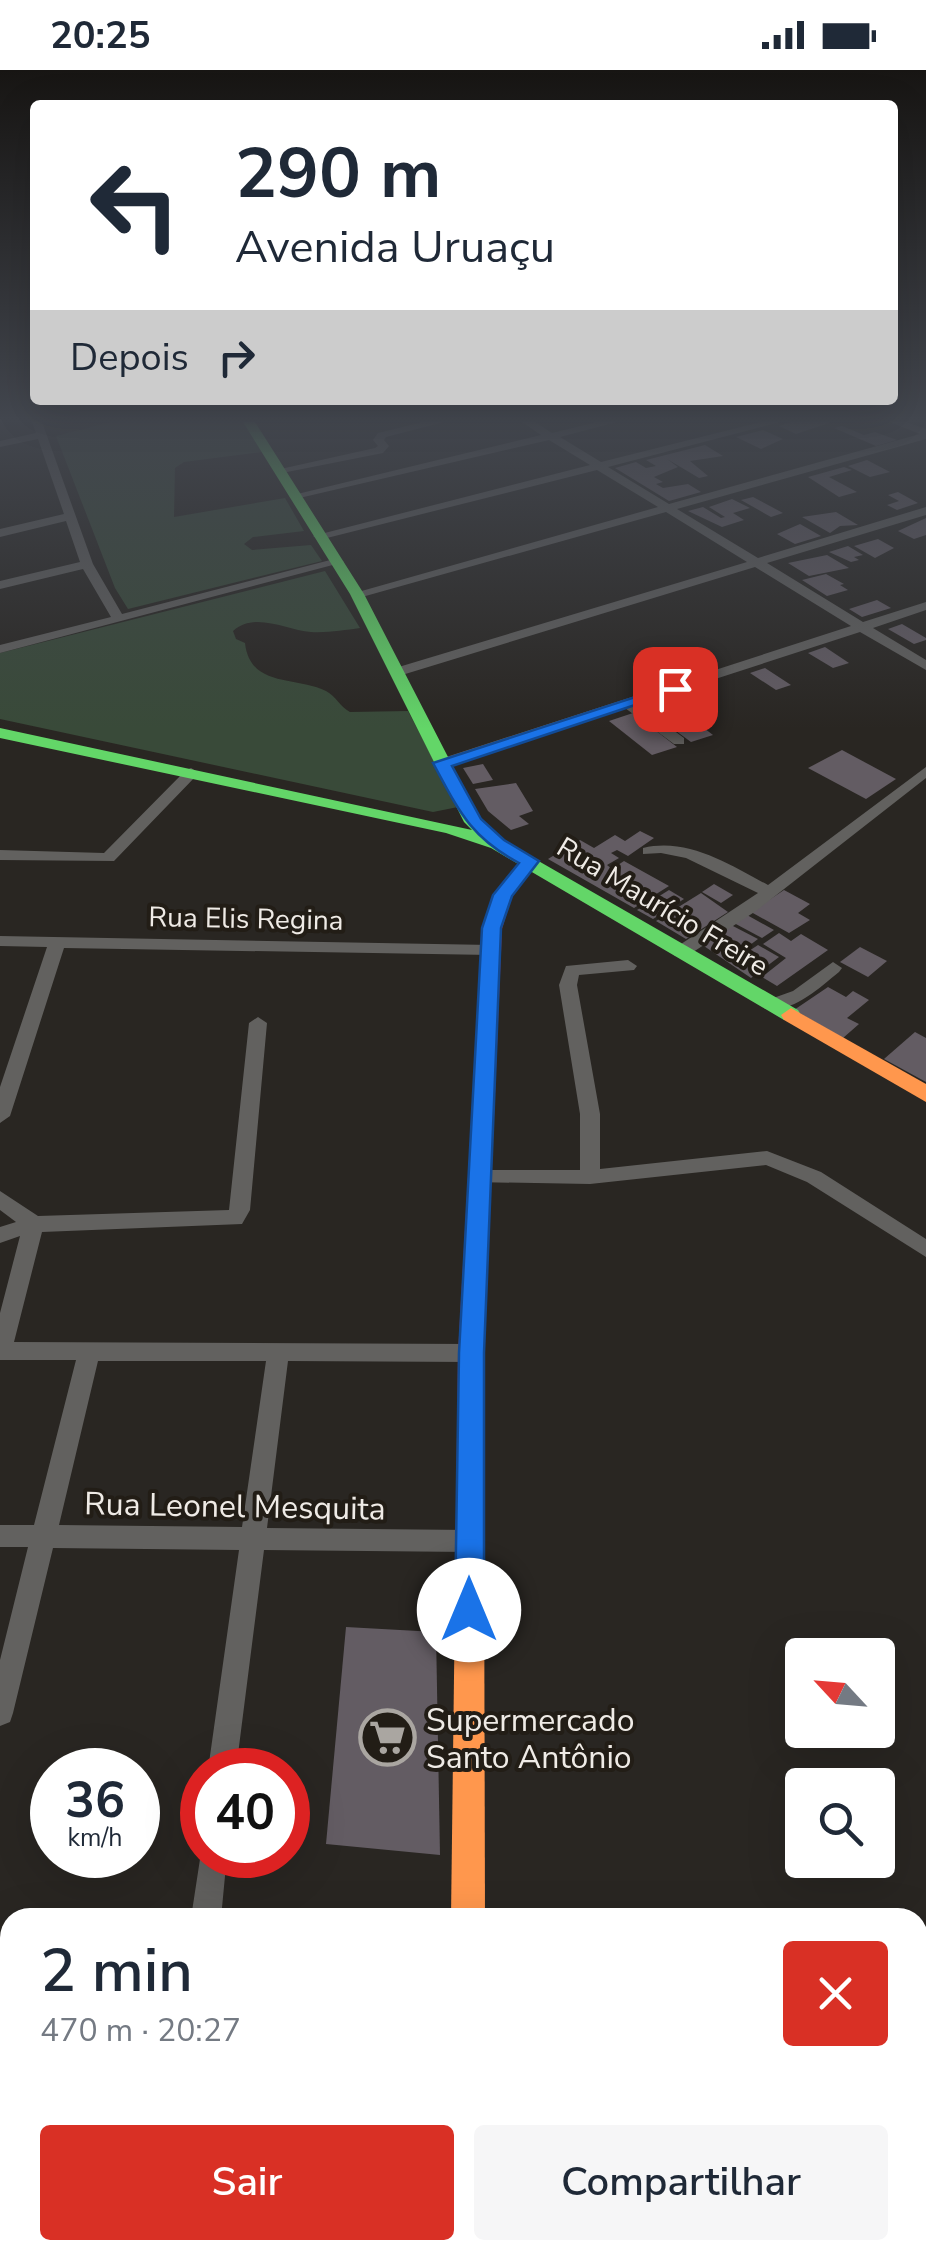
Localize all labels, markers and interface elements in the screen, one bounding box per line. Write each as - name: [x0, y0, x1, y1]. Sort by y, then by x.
- text: 20:25: [50, 10, 151, 61]
- text: 290 m: [235, 126, 441, 222]
- icon: left: [70, 140, 200, 270]
- text: Avenida Uruaçu: [235, 217, 555, 278]
- icon: right: [209, 330, 264, 385]
- text: Depois: [70, 332, 189, 383]
- pin: [633, 647, 718, 732]
- icon: arrive: [648, 662, 703, 717]
- street label: Rua Maurício Freire: [550, 829, 775, 985]
- street label: Rua Elis Regina: [148, 898, 344, 940]
- street label: Rua Leonel Mesquita: [84, 1482, 386, 1531]
- position arrow: [417, 1558, 521, 1662]
- north arrow: [785, 1638, 895, 1748]
- map controls: [785, 1638, 895, 1878]
- place label: Supermercado Santo Antônio: [426, 1699, 635, 1779]
- supermarket icon: Supermercado Santo Antônio: [357, 1708, 417, 1768]
- speed limit sign: 40: [180, 1748, 310, 1878]
- text: 36: [65, 1766, 125, 1835]
- button: search: [785, 1768, 895, 1878]
- text: km/h: [67, 1821, 123, 1855]
- text: 2 min: [40, 1930, 193, 2012]
- button: close: [783, 1941, 888, 2046]
- text: 470 m · 20:27: [40, 2009, 241, 2052]
- button: Sair: [40, 2125, 454, 2240]
- button: Compartilhar: [474, 2125, 888, 2240]

